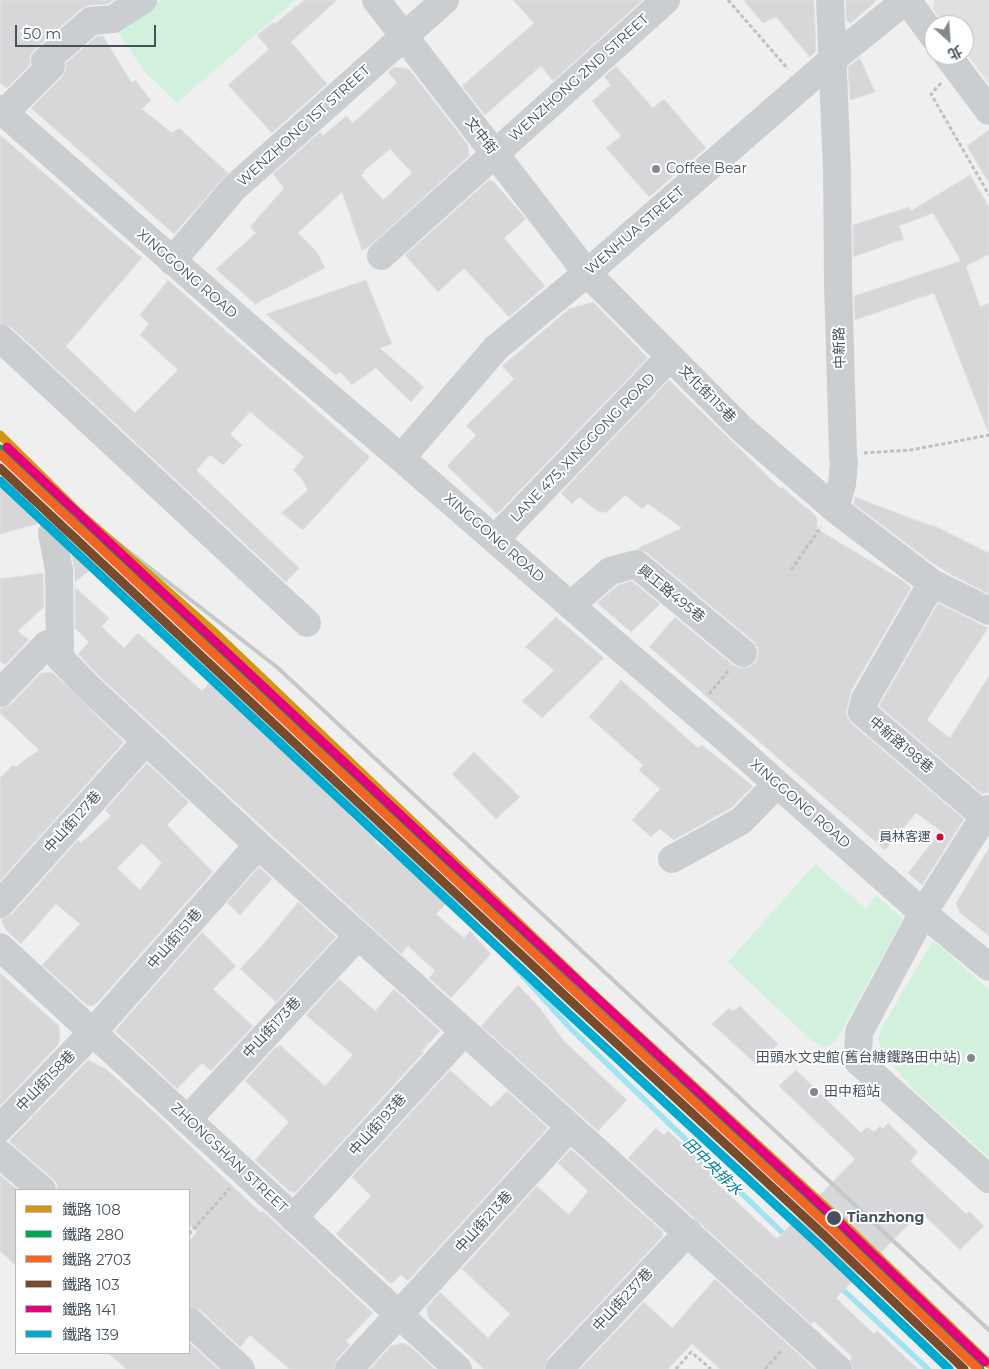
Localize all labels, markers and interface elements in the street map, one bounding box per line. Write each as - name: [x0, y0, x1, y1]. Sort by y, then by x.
- street label: WENZHONG 2ND STREET: [506, 11, 652, 145]
- scale bar: [18, 15, 159, 47]
- north arrow: [924, 15, 974, 65]
- text: 50 m: [23, 24, 61, 43]
- text: 北: [945, 41, 965, 64]
- street label: WENZHONG 1ST STREET: [234, 62, 374, 190]
- street label: 文中街: [461, 114, 501, 158]
- place label: Coffee Bear: [666, 161, 747, 177]
- marker: Coffee Bear: [650, 163, 662, 175]
- street label: WENHUA STREET: [582, 184, 688, 278]
- street label: XINGGONG ROAD: [134, 226, 240, 322]
- street label: 中新路: [831, 327, 849, 369]
- street label: 文化街115巷: [675, 362, 739, 426]
- street label: LANE 475, XINGGONG ROAD: [507, 370, 659, 526]
- street label: XINGGONG ROAD: [441, 490, 547, 586]
- street label: 興工路495巷: [634, 562, 708, 626]
- street label: 中新路198巷: [866, 713, 936, 777]
- street label: XINGGONG ROAD: [747, 756, 853, 852]
- street label: 中山街127巷: [41, 788, 105, 856]
- place label: 員林客運: [879, 829, 931, 845]
- marker: 員林客運: [935, 832, 945, 842]
- street label: 中山街151巷: [144, 906, 206, 972]
- street label: 中山街173巷: [240, 994, 304, 1062]
- street label: 中山街158巷: [13, 1047, 79, 1115]
- place label: 田頭水文史館(舊台糖鐵路田中站): [756, 1050, 961, 1066]
- marker: 田頭水文史館(舊台糖鐵路田中站): [965, 1052, 977, 1064]
- place label: 田中稻站: [824, 1084, 880, 1100]
- marker: 田中稻站: [808, 1086, 820, 1098]
- street label: 中山街193巷: [346, 1091, 410, 1159]
- street label: ZHONGSHAN STREET: [167, 1100, 291, 1216]
- water label: 田中央排水: [679, 1134, 745, 1200]
- street label: 中山街213巷: [452, 1188, 516, 1256]
- legend: [15, 1189, 190, 1354]
- text: 鐵路 108: [62, 1200, 121, 1219]
- marker: Tianzhong: [825, 1209, 843, 1227]
- place label: Tianzhong: [847, 1210, 924, 1226]
- text: 鐵路 280: [62, 1225, 124, 1244]
- text: 鐵路 2703: [62, 1250, 131, 1269]
- street label: 中山街237巷: [590, 1265, 656, 1335]
- text: 鐵路 103: [62, 1275, 120, 1294]
- text: 鐵路 141: [62, 1300, 116, 1319]
- text: 鐵路 139: [62, 1325, 119, 1344]

